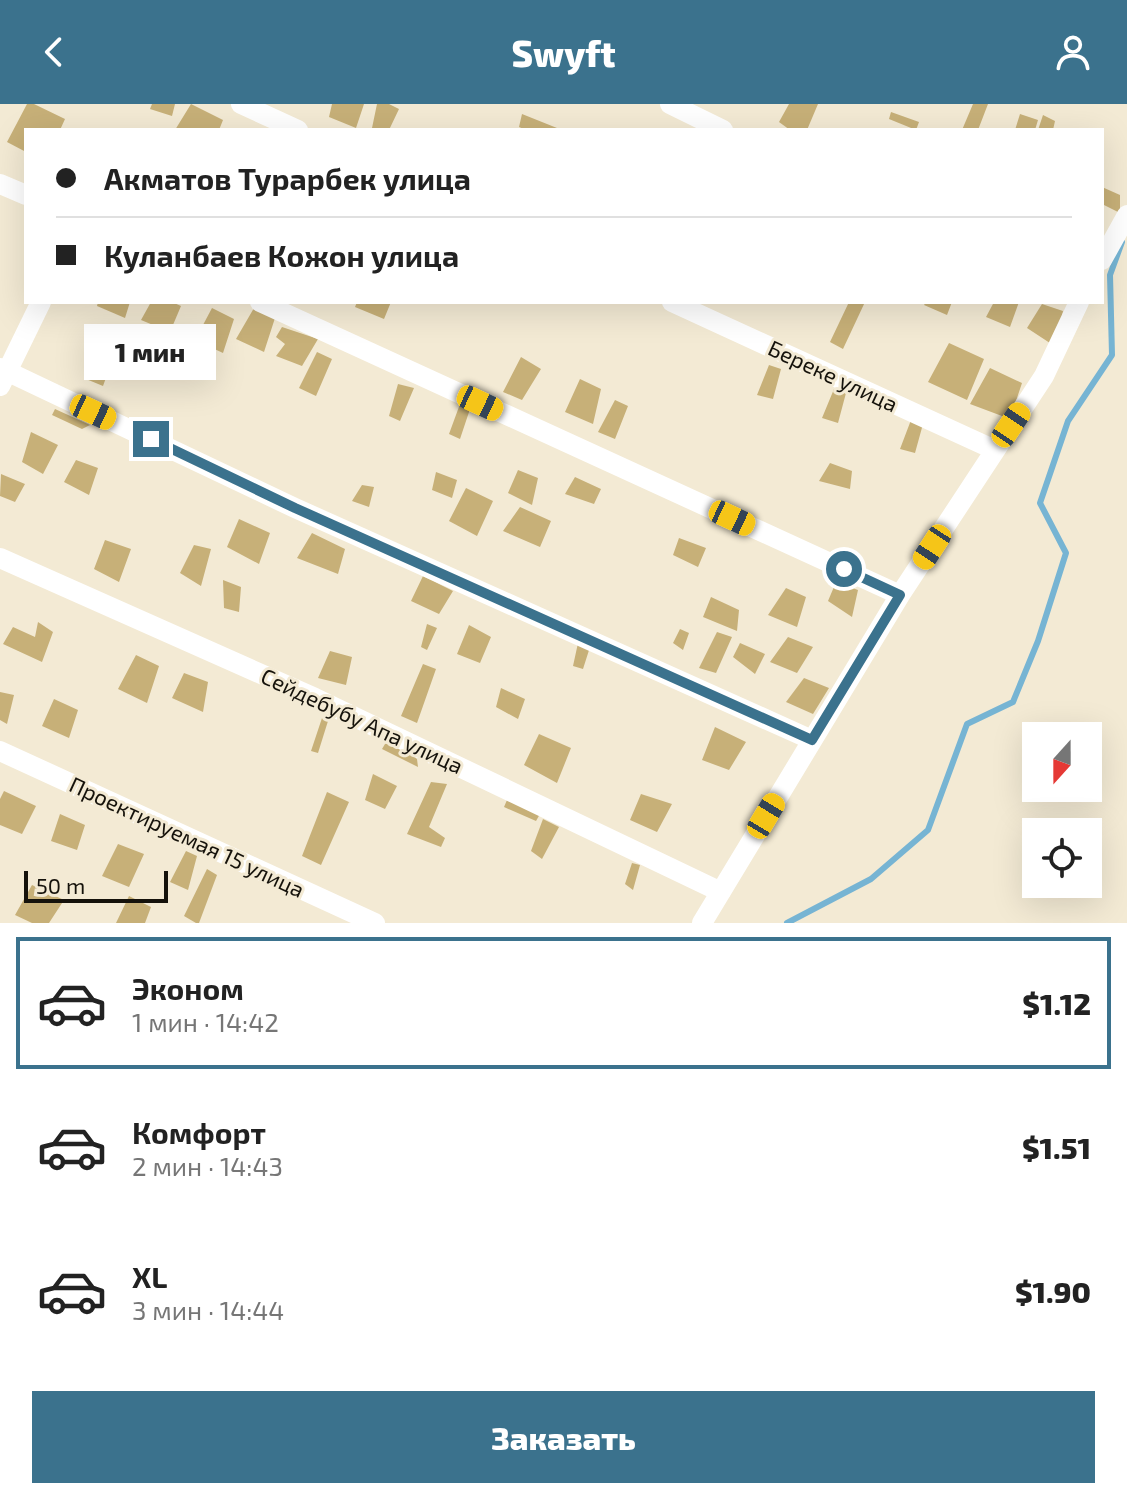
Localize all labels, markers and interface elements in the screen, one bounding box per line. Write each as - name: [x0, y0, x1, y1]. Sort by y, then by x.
- icon: back: [32, 30, 76, 74]
- icon: person: [1051, 30, 1095, 74]
- text: Swyft: [512, 31, 615, 74]
- text: Акматов Турарбек улица: [104, 160, 471, 196]
- text: Куланбаев Кожон улица: [104, 237, 459, 273]
- callout: 1 мин: [85, 323, 217, 379]
- street label: Береке улица: [764, 334, 902, 417]
- text: 1 мин: [115, 336, 185, 367]
- car: [453, 382, 507, 424]
- car: [66, 391, 120, 433]
- car: [988, 398, 1034, 452]
- route end: [133, 421, 169, 457]
- car: [705, 497, 759, 539]
- car: [909, 520, 955, 574]
- route start: [826, 551, 862, 587]
- street label: Сейдебубу Апа улица: [257, 662, 468, 779]
- north arrow: [1022, 722, 1102, 802]
- map controls: [1022, 722, 1102, 898]
- street label: Проектируемая 15 улица: [65, 770, 309, 903]
- car: [743, 789, 789, 843]
- button: locate: [1022, 818, 1102, 898]
- scale bar: [24, 867, 168, 903]
- text: 50 m: [36, 872, 85, 898]
- icon: car: [36, 967, 108, 1039]
- text: Эконом: [132, 970, 244, 1006]
- text: $1.12: [1022, 985, 1091, 1021]
- text: 1 мин · 14:42: [132, 1006, 279, 1037]
- icon: car: [36, 1111, 108, 1183]
- text: Комфорт: [132, 1114, 266, 1150]
- text: $1.51: [1022, 1129, 1091, 1165]
- text: 2 мин · 14:43: [132, 1150, 283, 1181]
- icon: car: [36, 1255, 108, 1327]
- text: XL: [132, 1258, 167, 1294]
- text: $1.90: [1015, 1273, 1091, 1309]
- text: 3 мин · 14:44: [132, 1294, 284, 1325]
- button: Заказать: [32, 1391, 1095, 1483]

